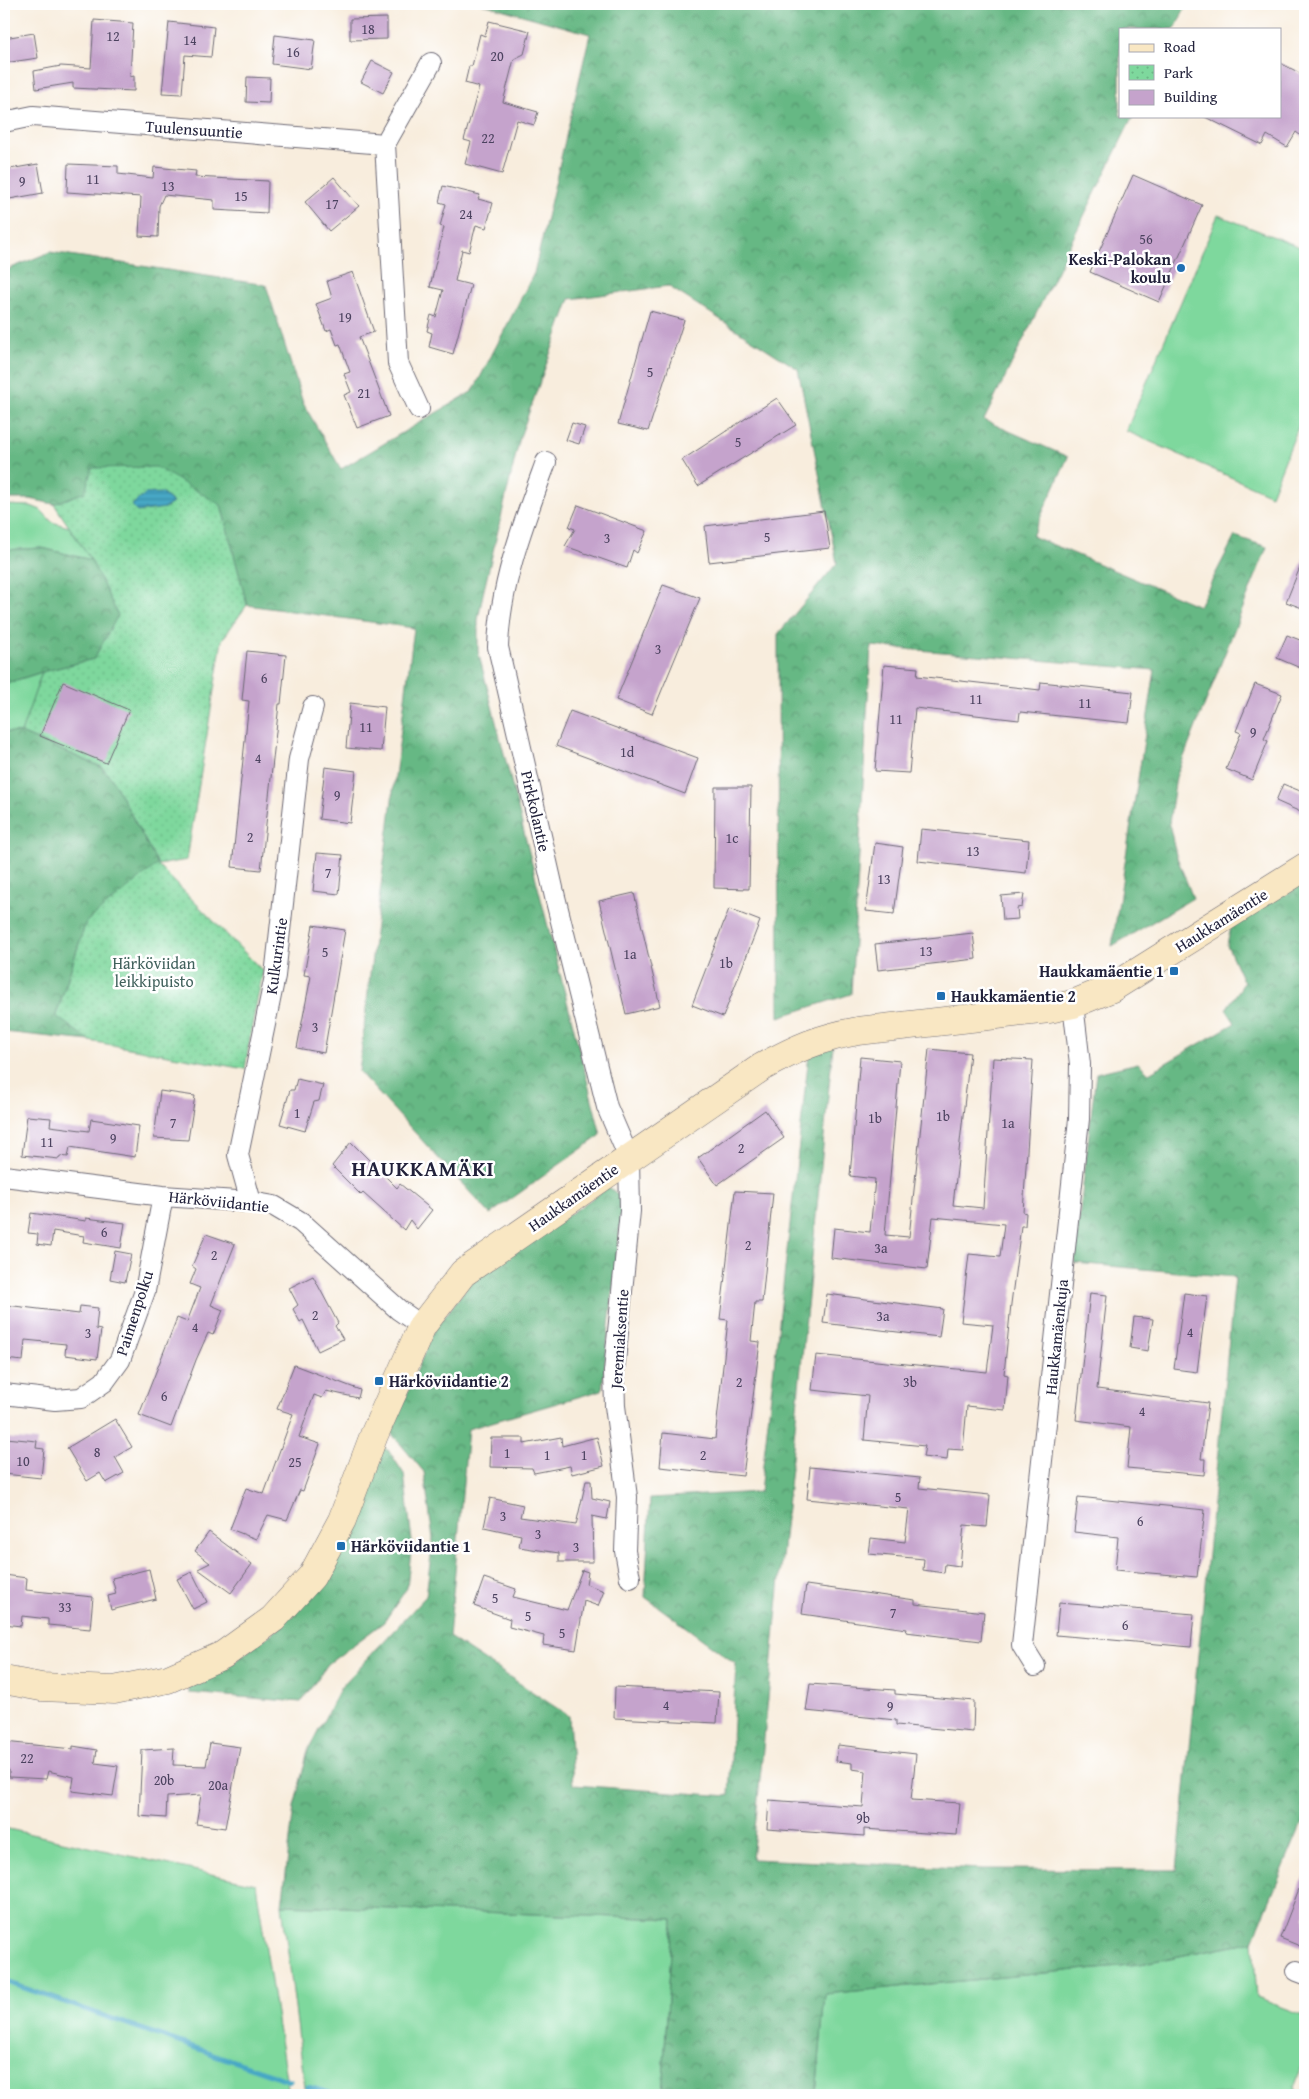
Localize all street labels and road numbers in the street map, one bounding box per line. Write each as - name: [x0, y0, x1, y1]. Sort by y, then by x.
- street label: Tuulensuuntie: [145, 114, 243, 144]
- street label: Pirkkolantie: [515, 768, 557, 854]
- street label: Haukkamäentie: [1170, 882, 1272, 958]
- street label: Kulkurintie: [259, 916, 293, 996]
- street label: Haukkamäentie: [523, 1157, 623, 1237]
- street label: Härköviidantie: [168, 1184, 270, 1218]
- street label: Paimenpolku: [109, 1267, 159, 1359]
- street label: Haukkamäenkuja: [1038, 1277, 1074, 1396]
- street label: Jeremiaksentie: [603, 1288, 634, 1392]

